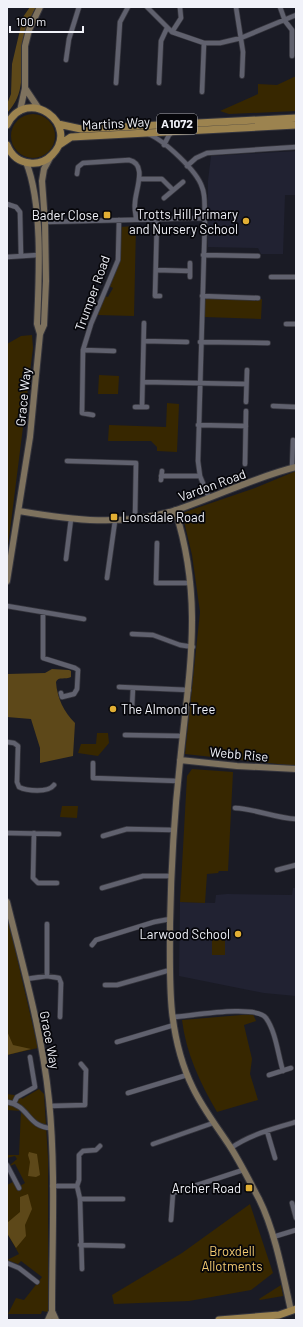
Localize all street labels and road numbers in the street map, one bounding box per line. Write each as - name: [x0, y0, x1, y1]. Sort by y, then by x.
- street label: Martins Way: [82, 113, 150, 133]
- road number: A1072: [157, 114, 197, 134]
- street label: Trumper Road: [71, 253, 113, 333]
- street label: Grace Way: [12, 367, 34, 427]
- street label: Vardon Road: [176, 465, 248, 505]
- street label: Webb Rise: [209, 743, 269, 765]
- street label: Grace Way: [37, 1010, 63, 1070]

